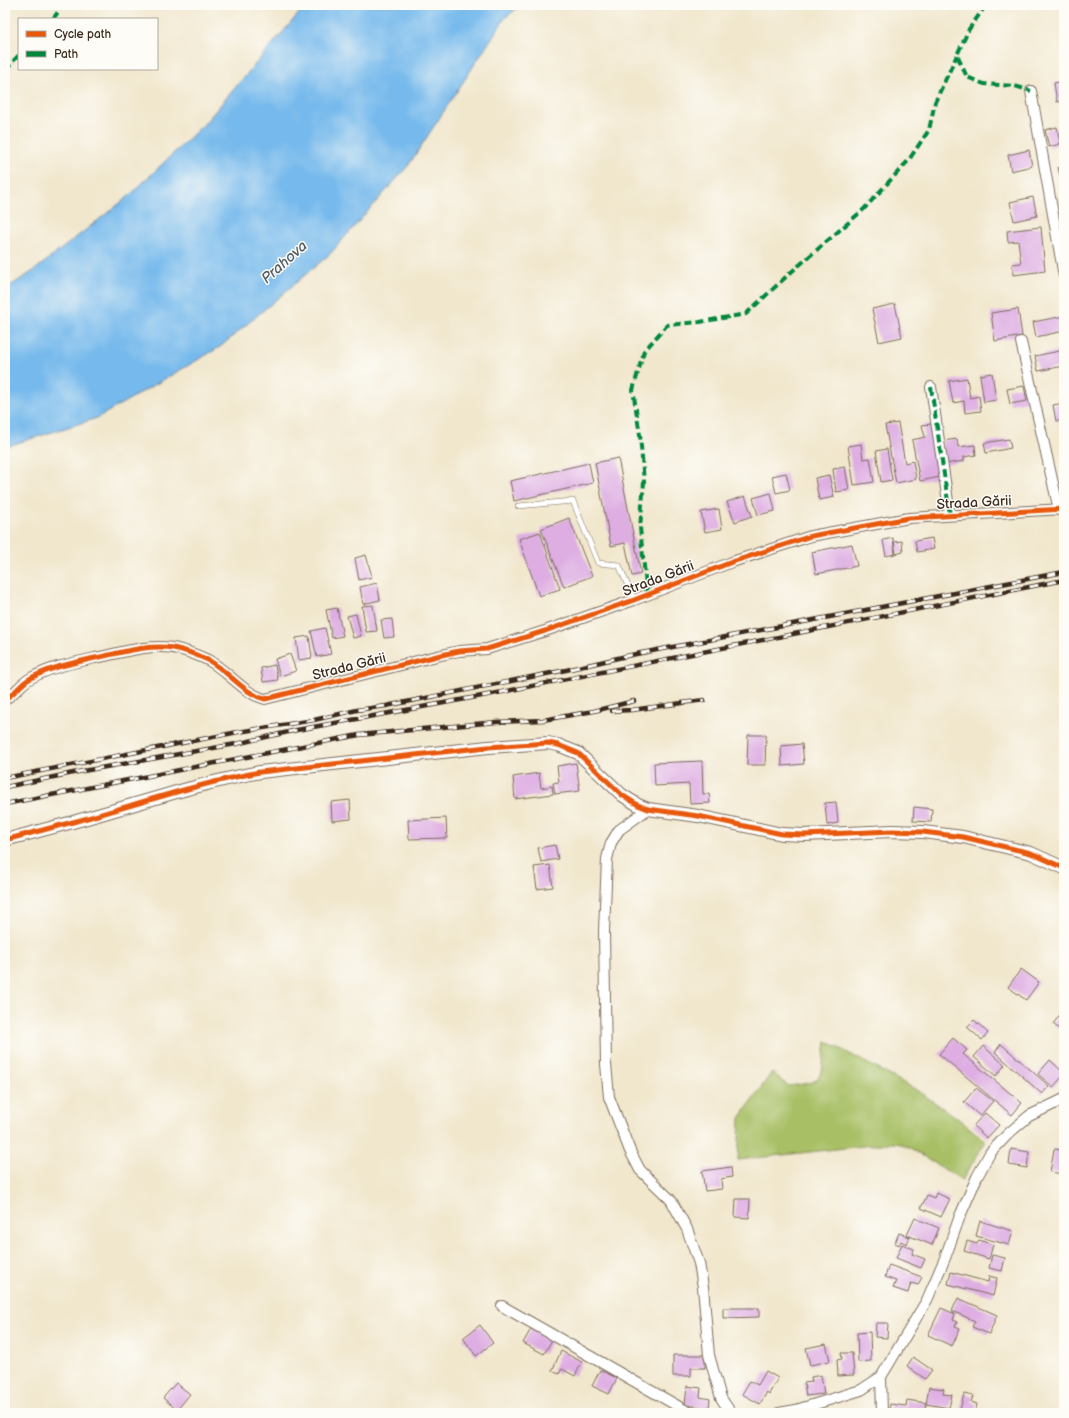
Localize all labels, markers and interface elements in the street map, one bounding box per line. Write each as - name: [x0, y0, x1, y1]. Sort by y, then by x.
- legend: [18, 18, 158, 70]
- text: Cycle path: [54, 27, 111, 42]
- text: Path: [54, 47, 79, 62]
- water label: Prahova: [257, 237, 311, 288]
- street label: Strada Gării: [936, 492, 1012, 513]
- street label: Strada Gării: [620, 557, 696, 600]
- street label: Strada Gării: [311, 649, 388, 684]

